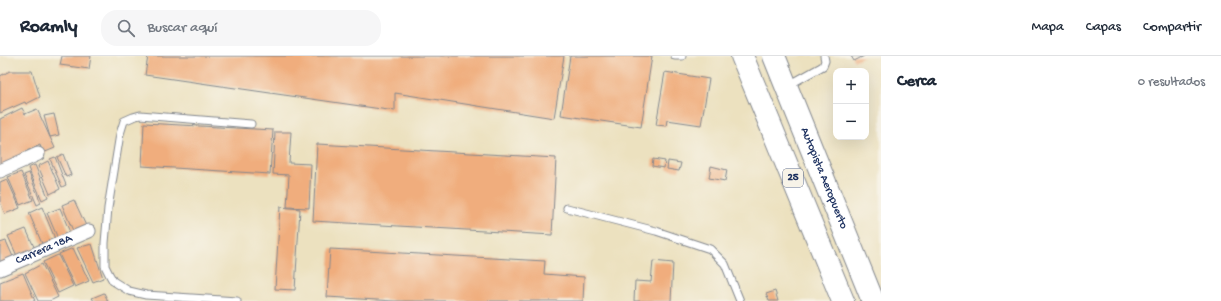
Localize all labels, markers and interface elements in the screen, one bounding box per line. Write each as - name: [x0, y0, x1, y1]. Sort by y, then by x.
- search box: [101, 10, 381, 46]
- text: Roamly: [20, 16, 77, 39]
- icon: search: [115, 17, 137, 39]
- text: Buscar aquí: [147, 19, 218, 37]
- text: Mapa: [1032, 19, 1064, 36]
- text: Capas: [1086, 19, 1121, 36]
- text: Compartir: [1143, 19, 1201, 36]
- map controls: [833, 68, 869, 140]
- button: +: [833, 68, 869, 104]
- text: Cerca: [897, 72, 936, 92]
- text: 0 resultados: [1138, 75, 1205, 90]
- button: −: [833, 104, 869, 140]
- street label: Autopista Aeropuerto: [797, 126, 850, 231]
- road number: 25: [783, 169, 803, 187]
- street label: Carrera 18A: [14, 232, 75, 268]

